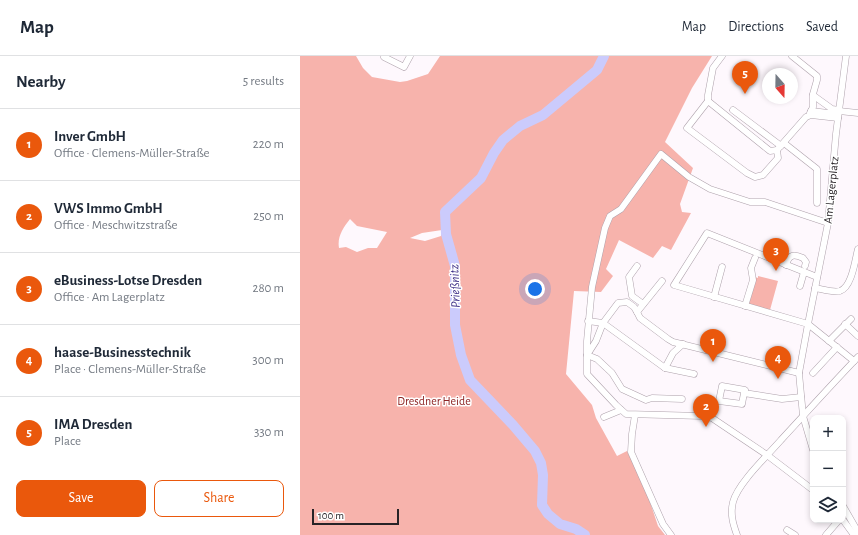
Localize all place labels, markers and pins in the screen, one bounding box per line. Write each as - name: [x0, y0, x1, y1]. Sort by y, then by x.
- pin: 5: [732, 61, 758, 94]
- pin: 3: [763, 238, 789, 271]
- pin: 1: [700, 329, 726, 362]
- pin: 4: [765, 346, 791, 379]
- pin: 2: [693, 394, 719, 427]

